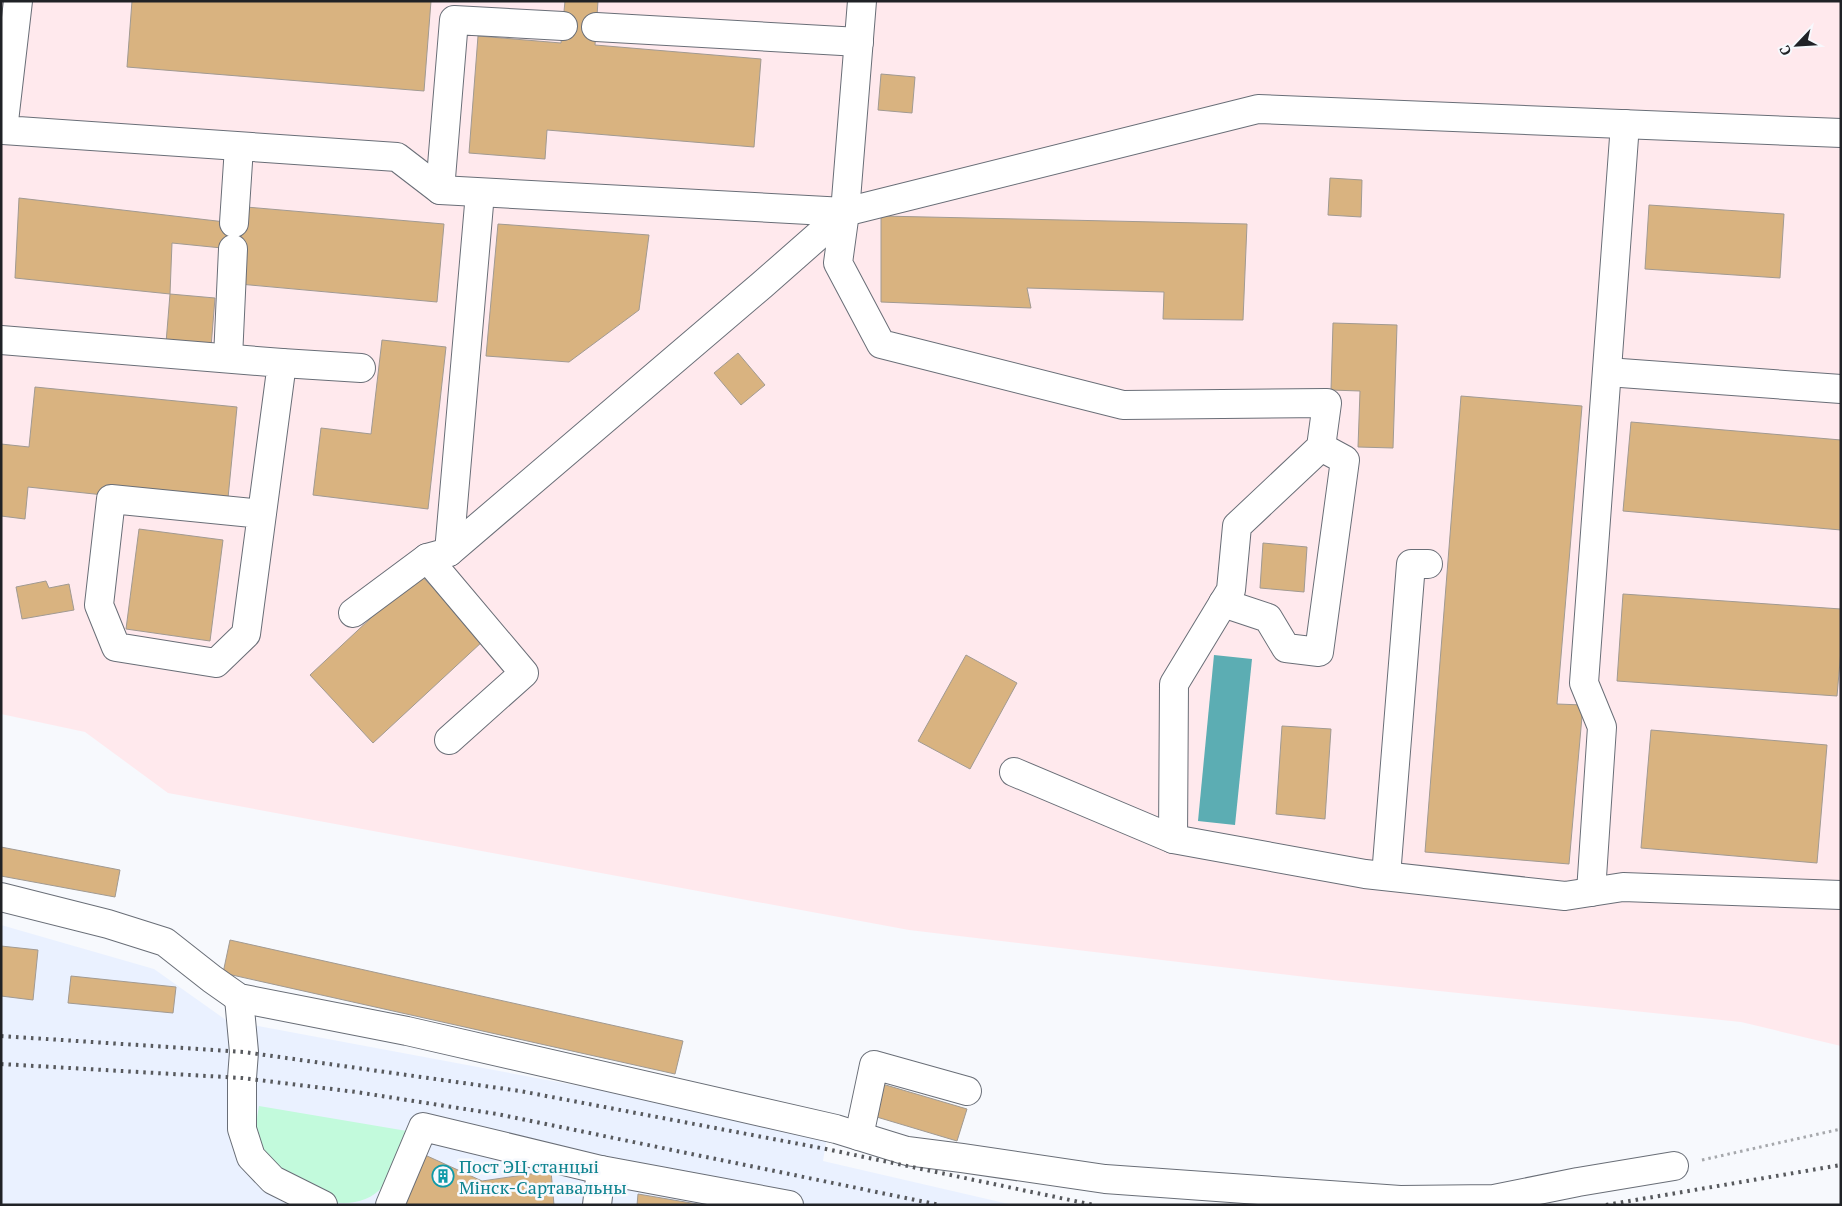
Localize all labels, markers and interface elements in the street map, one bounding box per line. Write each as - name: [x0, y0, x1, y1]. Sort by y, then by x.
- north arrow: [1772, 20, 1822, 70]
- text: С: [1774, 43, 1795, 59]
- place label: Пост ЭЦ станцыі Мінск-Сартавальны: [459, 1154, 627, 1199]
- building icon: Пост ЭЦ станцыі Мінск-Сартавальны: [431, 1164, 455, 1188]

